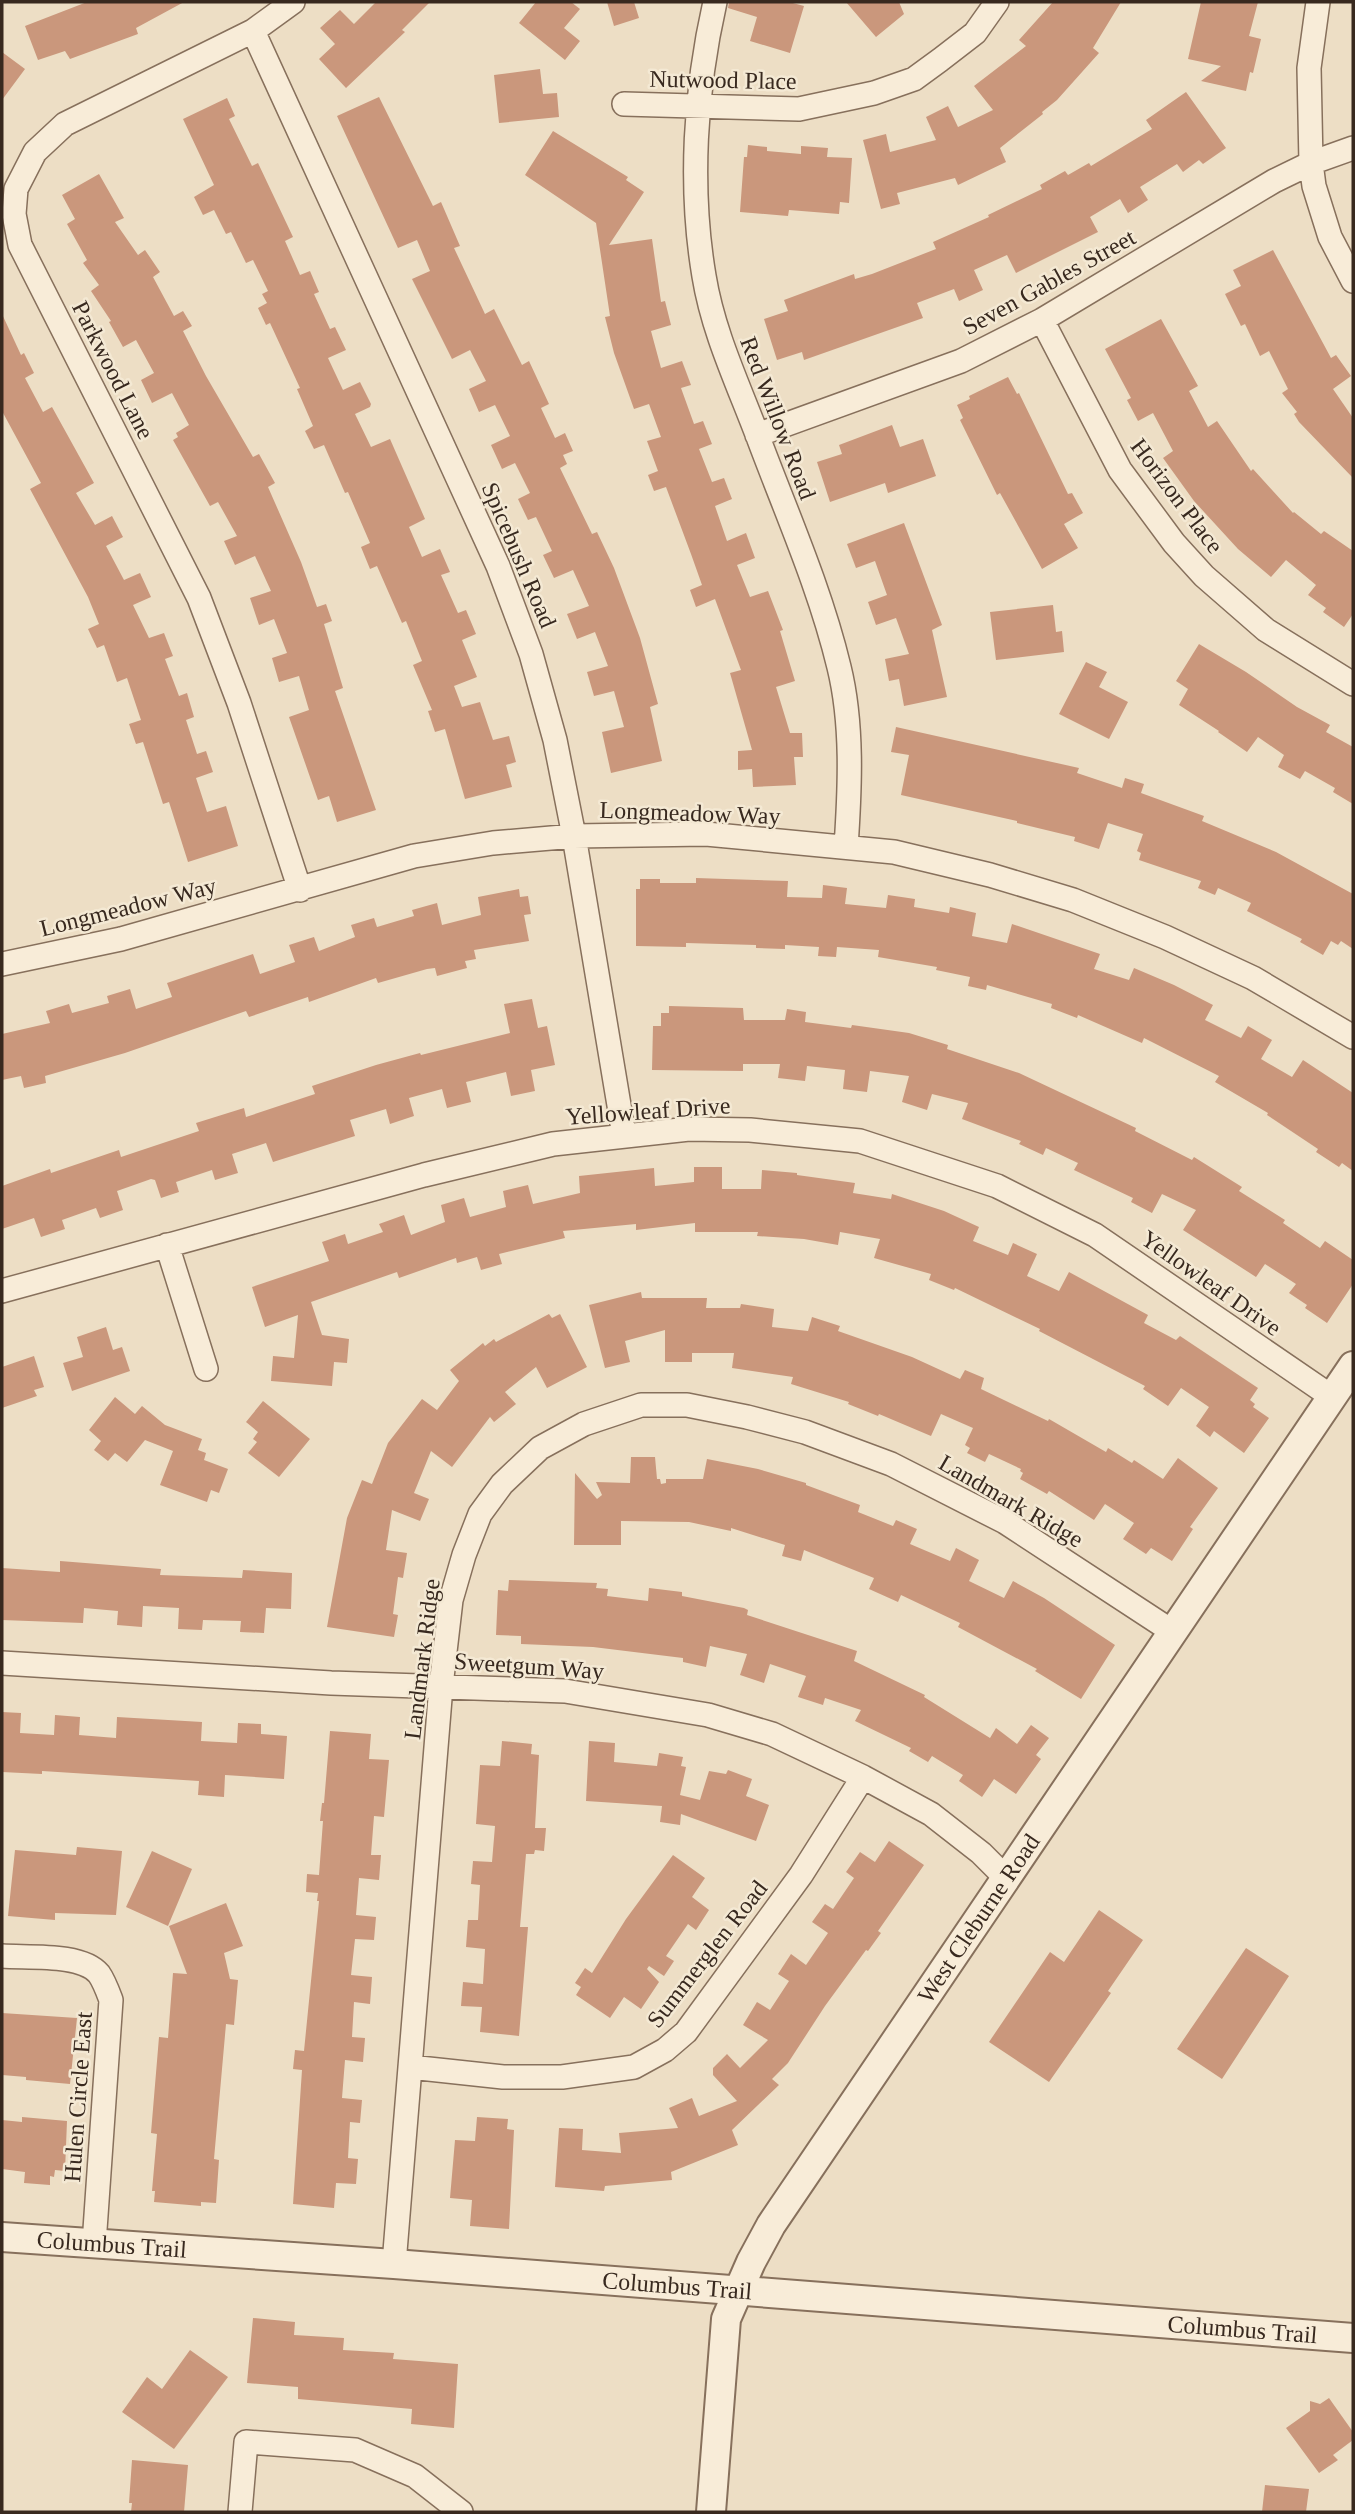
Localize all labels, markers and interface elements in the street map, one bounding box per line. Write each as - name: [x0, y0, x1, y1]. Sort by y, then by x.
- street label: Nutwood Place: [649, 66, 797, 94]
- street label: Seven Gables Street: [958, 224, 1140, 340]
- street label: Parkwood Lane: [67, 297, 159, 443]
- street label: Red Willow Road: [735, 333, 821, 503]
- street label: Horizon Place: [1126, 434, 1228, 558]
- street label: Spicebush Road: [477, 478, 561, 632]
- street label: Longmeadow Way: [599, 797, 781, 829]
- street label: Longmeadow Way: [37, 873, 219, 941]
- street label: Yellowleaf Drive: [565, 1092, 731, 1130]
- street label: Yellowleaf Drive: [1136, 1225, 1286, 1341]
- street label: Landmark Ridge: [934, 1449, 1088, 1553]
- street label: Landmark Ridge: [399, 1577, 445, 1741]
- street label: Sweetgum Way: [453, 1648, 605, 1684]
- street label: West Cleburne Road: [912, 1829, 1045, 2008]
- street label: Summerglen Road: [642, 1876, 772, 2032]
- street label: Hulen Circle East: [59, 2011, 97, 2183]
- street label: Columbus Trail: [36, 2226, 188, 2263]
- street label: Columbus Trail: [601, 2267, 753, 2305]
- street label: Columbus Trail: [1167, 2311, 1319, 2348]

